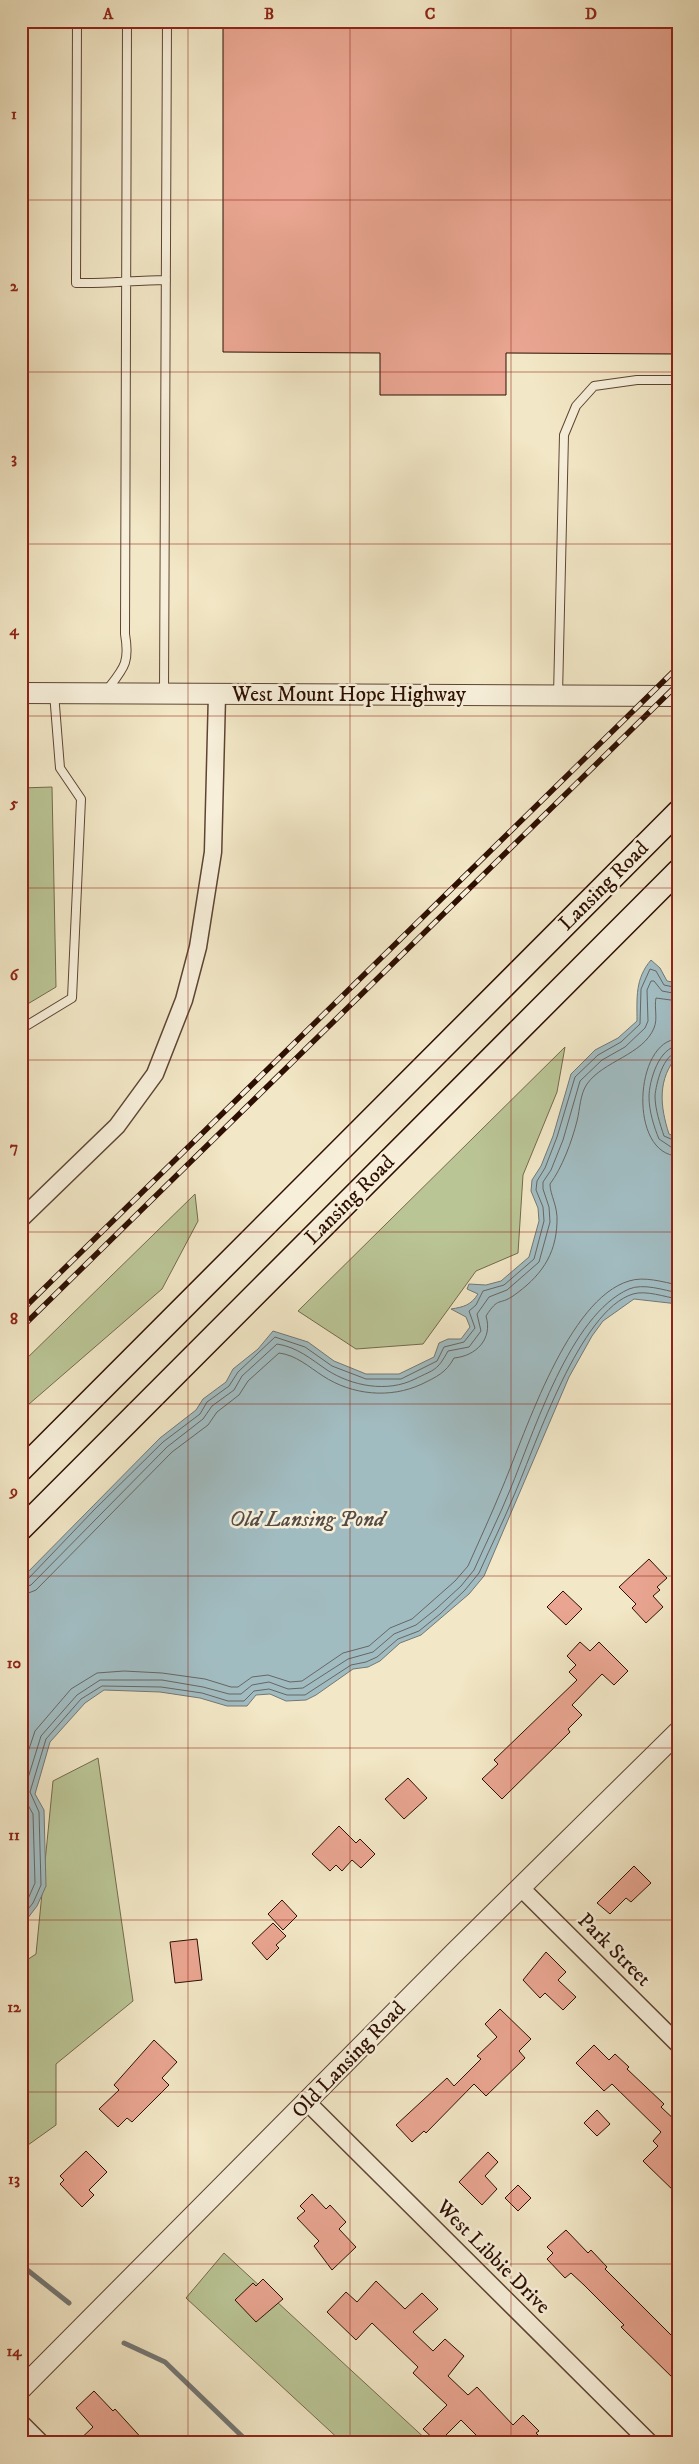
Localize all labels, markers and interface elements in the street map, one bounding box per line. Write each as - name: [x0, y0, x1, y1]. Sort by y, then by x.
- text: A: [102, 4, 114, 24]
- text: B: [264, 4, 274, 24]
- text: C: [425, 4, 435, 24]
- text: D: [585, 4, 597, 24]
- text: 1: [11, 104, 17, 124]
- text: 2: [10, 276, 19, 296]
- text: 3: [11, 448, 17, 468]
- text: 4: [8, 620, 19, 640]
- street label: West Mount Hope Highway: [231, 682, 467, 708]
- text: 5: [9, 793, 18, 813]
- street label: Lansing Road: [554, 835, 655, 936]
- text: 6: [10, 965, 20, 985]
- text: 7: [10, 1137, 18, 1157]
- street label: Lansing Road: [300, 1149, 401, 1250]
- text: 8: [10, 1309, 18, 1329]
- text: 9: [9, 1481, 18, 1501]
- water label: Old Lansing Pond: [229, 1506, 388, 1533]
- text: 10: [7, 1653, 22, 1673]
- text: 11: [8, 1825, 20, 1845]
- street label: Park Street: [572, 1908, 656, 1992]
- street label: Old Lansing Road: [287, 1996, 412, 2124]
- text: 12: [7, 1997, 22, 2017]
- text: 13: [8, 2169, 20, 2189]
- street label: West Libbie Drive: [430, 2194, 556, 2320]
- text: 14: [6, 2341, 22, 2361]

